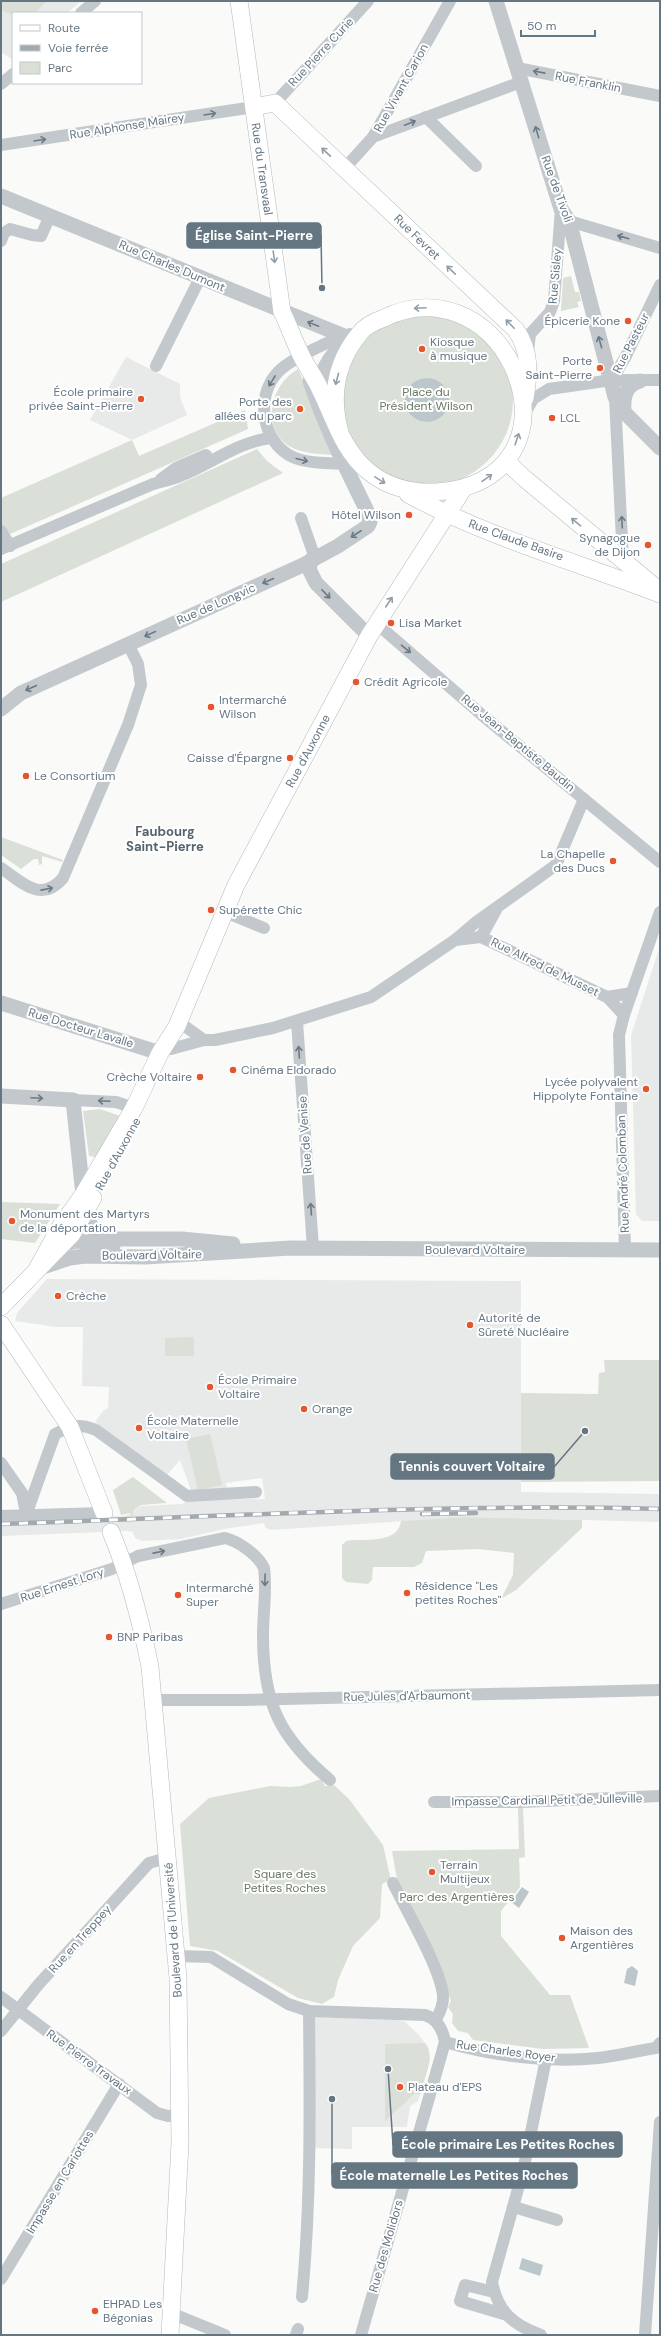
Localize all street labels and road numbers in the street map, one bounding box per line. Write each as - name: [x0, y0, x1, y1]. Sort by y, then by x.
- street label: Rue Pierre Curie: [285, 14, 357, 90]
- street label: Rue Vivant Carion: [370, 41, 432, 135]
- street label: Rue Franklin: [554, 68, 622, 96]
- street label: Rue Alphonse Mairey: [68, 109, 186, 143]
- street label: Rue du Transvaal: [248, 122, 276, 216]
- street label: Rue de Tivoli: [538, 153, 577, 225]
- street label: Rue Fevret: [390, 211, 444, 263]
- street label: Rue Charles Dumont: [117, 236, 228, 296]
- street label: Rue Sisley: [545, 247, 565, 304]
- street label: Rue Pasteur: [609, 310, 653, 376]
- street label: Rue Claude Basire: [466, 515, 566, 565]
- street label: Rue de Longvic: [174, 579, 258, 628]
- street label: Rue Jean-Baptiste Baudin: [458, 691, 578, 795]
- street label: Rue d'Auxonne: [282, 711, 334, 790]
- street label: Rue Alfred de Musset: [488, 934, 602, 1000]
- street label: Rue Docteur Lavalle: [26, 1004, 136, 1052]
- street label: Rue de Venise: [294, 1095, 316, 1175]
- street label: Rue d'Auxonne: [91, 1115, 145, 1193]
- street label: Rue André Colomban: [613, 1115, 633, 1233]
- street label: Boulevard Voltaire: [425, 1242, 525, 1258]
- street label: Boulevard Voltaire: [102, 1246, 202, 1264]
- street label: Rue Ernest Lory: [18, 1564, 106, 1606]
- street label: Rue Jules d'Arbaumont: [343, 1687, 471, 1705]
- street label: Impasse Cardinal Petit de Julleville: [451, 1790, 643, 1810]
- street label: Boulevard de l'Université: [160, 1862, 186, 1998]
- street label: Rue en Treppey: [45, 1901, 115, 1976]
- street label: Rue Pierre Travaux: [43, 2026, 135, 2098]
- street label: Rue Charles Royer: [455, 2036, 557, 2066]
- street label: Impasse en Cariottes: [23, 2127, 97, 2237]
- street label: Rue des Molidors: [365, 2198, 407, 2294]

